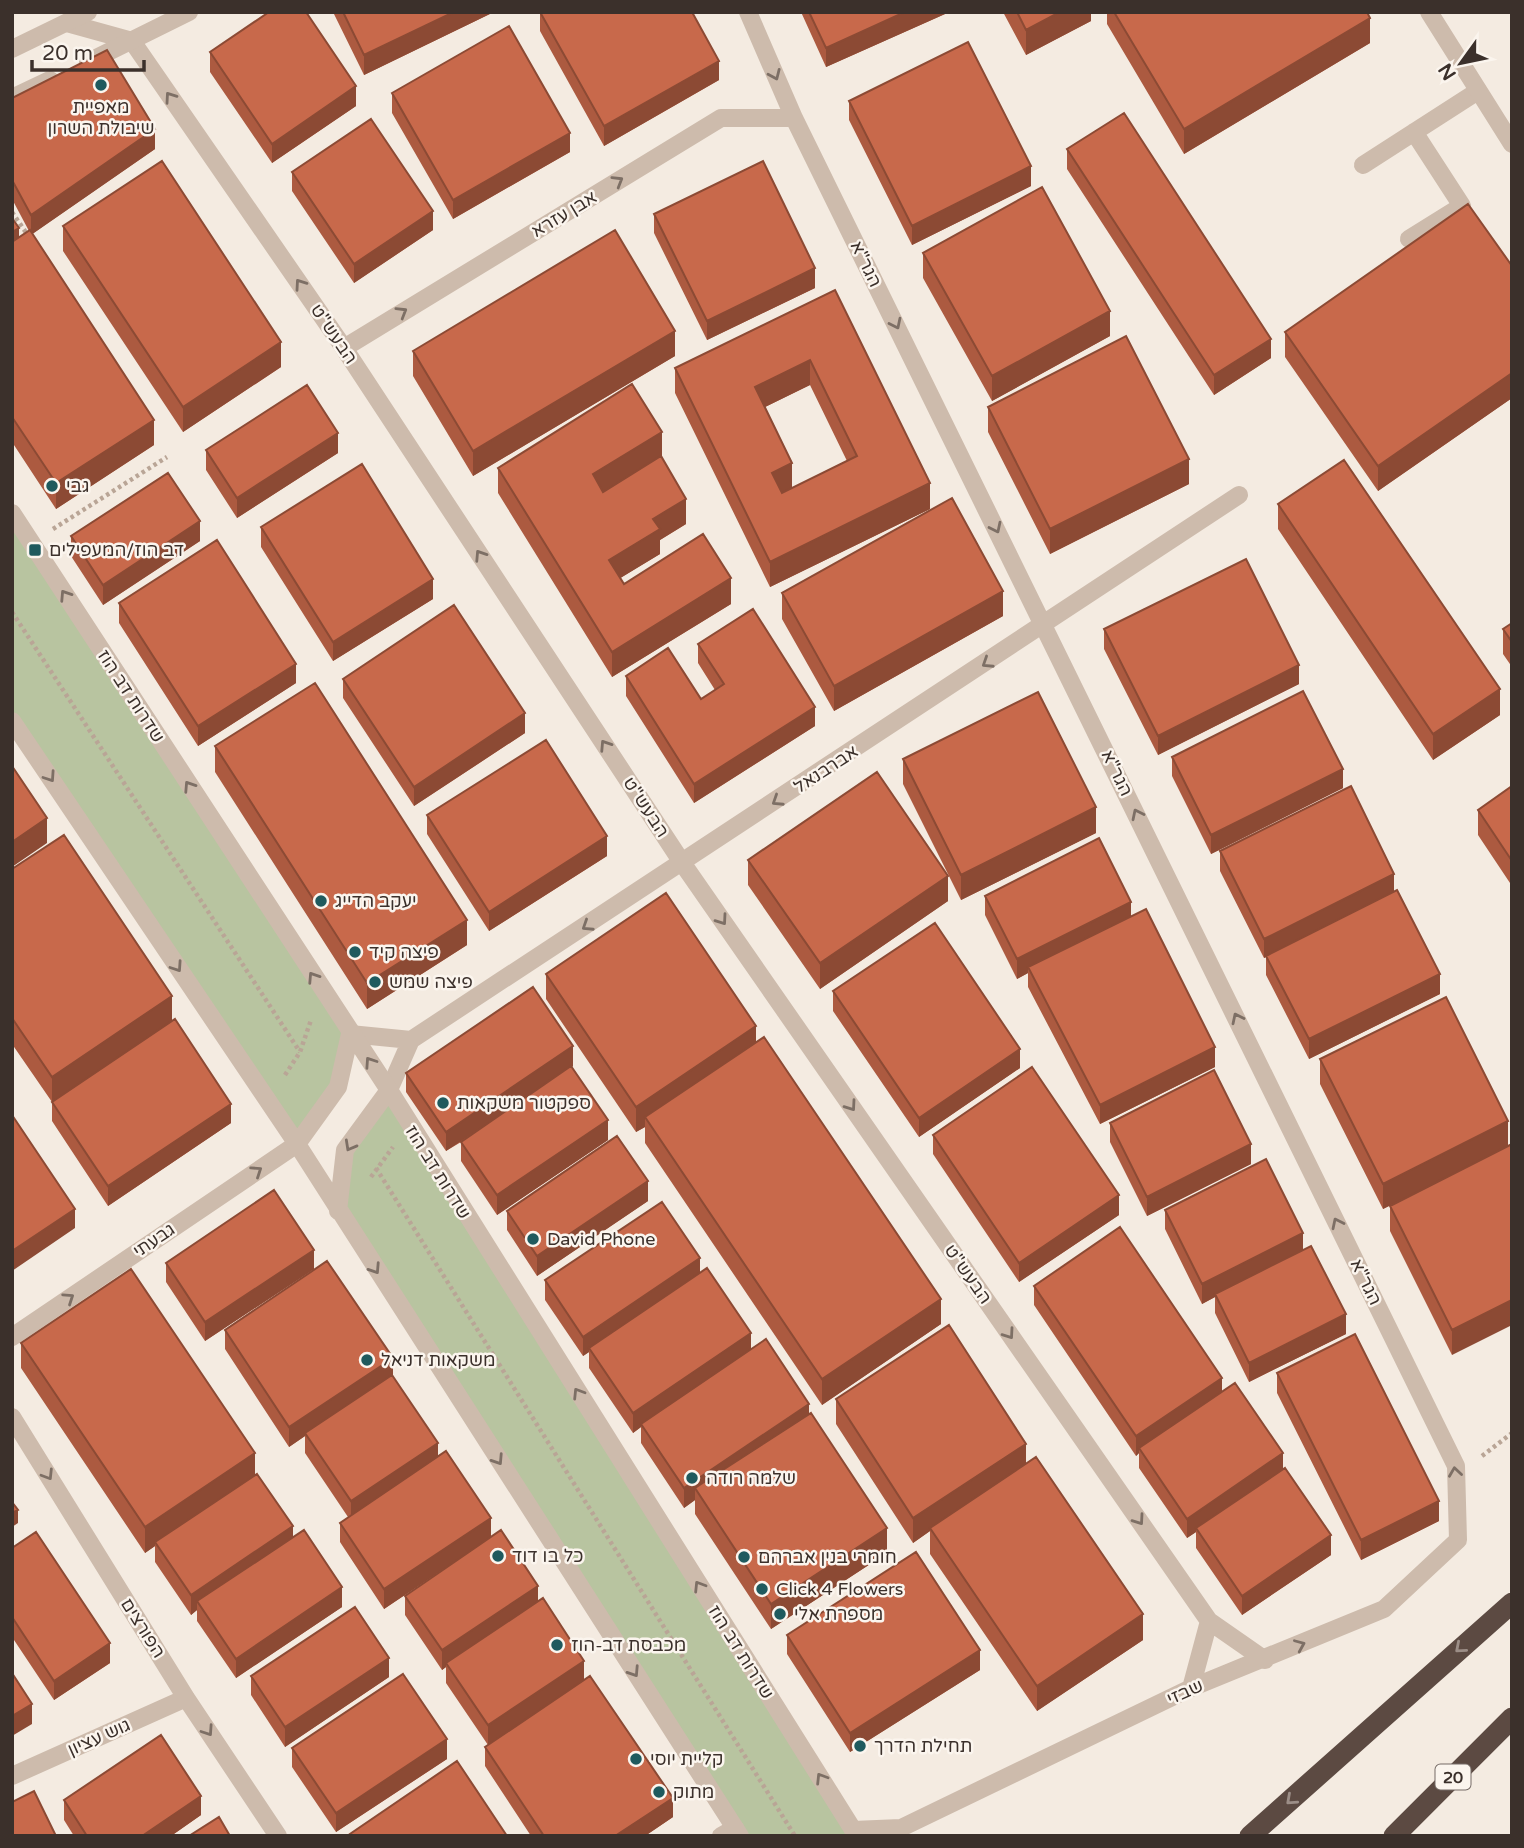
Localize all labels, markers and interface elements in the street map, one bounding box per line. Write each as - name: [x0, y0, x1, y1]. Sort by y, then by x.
- scale bar: [32, 28, 144, 72]
- north arrow: [1426, 28, 1496, 98]
- text: 20 m: [42, 41, 93, 66]
- text: N: [1434, 59, 1461, 84]
- one-way arrow: [767, 67, 781, 80]
- marker: מאפיית שיבולת השרון: [93, 77, 109, 93]
- one-way arrow: [166, 92, 178, 105]
- place label: מאפיית שיבולת השרון: [48, 96, 154, 139]
- one-way arrow: [610, 177, 623, 190]
- street label: אבן עזרא: [527, 186, 601, 242]
- street label: הגר"א: [845, 237, 887, 291]
- one-way arrow: [296, 279, 308, 292]
- street label: הבעש"ט: [306, 300, 362, 368]
- one-way arrow: [395, 308, 408, 321]
- one-way arrow: [887, 317, 901, 329]
- place label: גבי: [66, 475, 89, 497]
- marker: גבי: [44, 478, 60, 494]
- one-way arrow: [988, 521, 1002, 533]
- place label: דב הוז/המעפילים: [49, 539, 184, 561]
- marker: דב הוז/המעפילים: [27, 542, 43, 558]
- one-way arrow: [476, 550, 488, 563]
- one-way arrow: [61, 590, 74, 603]
- street label: שדרות דב הוז: [93, 645, 169, 747]
- one-way arrow: [982, 655, 995, 668]
- one-way arrow: [601, 740, 613, 753]
- street label: אברבנאל: [790, 740, 862, 798]
- street label: הגר"א: [1096, 746, 1138, 800]
- one-way arrow: [42, 770, 55, 783]
- street label: הבעש"ט: [618, 773, 674, 841]
- one-way arrow: [185, 781, 197, 794]
- one-way arrow: [772, 793, 785, 806]
- one-way arrow: [1131, 809, 1145, 821]
- place label: יעקב הדייג: [335, 890, 417, 912]
- marker: יעקב הדייג: [313, 893, 329, 909]
- one-way arrow: [714, 912, 726, 925]
- one-way arrow: [581, 918, 594, 931]
- place label: פיצה קיד: [369, 941, 439, 963]
- marker: פיצה קיד: [347, 944, 363, 960]
- one-way arrow: [168, 959, 181, 972]
- place label: פיצה שמש: [389, 971, 473, 993]
- one-way arrow: [308, 972, 321, 985]
- marker: פיצה שמש: [367, 974, 383, 990]
- one-way arrow: [1231, 1013, 1245, 1025]
- one-way arrow: [365, 1057, 378, 1070]
- place label: ספקטור משקאות: [457, 1092, 591, 1114]
- marker: ספקטור משקאות: [435, 1095, 451, 1111]
- one-way arrow: [843, 1098, 855, 1111]
- street label: שדרות דב הוז: [400, 1121, 476, 1223]
- one-way arrow: [345, 1138, 359, 1151]
- one-way arrow: [249, 1167, 262, 1179]
- street label: גבעתי: [129, 1218, 179, 1262]
- one-way arrow: [1331, 1218, 1345, 1230]
- place label: David Phone: [547, 1228, 655, 1250]
- marker: David Phone: [525, 1231, 541, 1247]
- street label: הבעש"ט: [940, 1240, 996, 1308]
- street label: הגר"א: [1345, 1255, 1387, 1309]
- one-way arrow: [367, 1261, 380, 1274]
- one-way arrow: [61, 1294, 74, 1306]
- one-way arrow: [1001, 1326, 1014, 1339]
- place label: משקאות דניאל: [381, 1349, 496, 1371]
- marker: משקאות דניאל: [359, 1352, 375, 1368]
- one-way arrow: [573, 1388, 586, 1401]
- one-way arrow: [490, 1452, 502, 1465]
- one-way arrow: [1447, 1466, 1462, 1478]
- place label: שלמה רודה: [706, 1467, 796, 1489]
- one-way arrow: [40, 1468, 53, 1481]
- marker: שלמה רודה: [684, 1470, 700, 1486]
- one-way arrow: [1131, 1512, 1143, 1525]
- place label: כל בו דוד: [512, 1545, 584, 1567]
- place label: חומרי בנין אברהם: [758, 1546, 897, 1568]
- marker: כל בו דוד: [490, 1548, 506, 1564]
- marker: חומרי בנין אברהם: [736, 1549, 752, 1565]
- place label: Click 4 Flowers: [776, 1578, 904, 1600]
- one-way arrow: [695, 1580, 708, 1593]
- marker: Click 4 Flowers: [754, 1581, 770, 1597]
- street label: הפורצים: [116, 1594, 170, 1662]
- street label: שדרות דב הוז: [703, 1601, 779, 1703]
- place label: מספרת אלי: [794, 1603, 883, 1625]
- marker: מספרת אלי: [772, 1606, 788, 1622]
- place label: מכבסת דב-הוז: [571, 1634, 686, 1656]
- marker: מכבסת דב-הוז: [549, 1637, 565, 1653]
- one-way arrow: [1292, 1639, 1305, 1653]
- one-way arrow: [1456, 1640, 1469, 1652]
- one-way arrow: [626, 1664, 639, 1677]
- street label: שבזי: [1163, 1674, 1207, 1710]
- street label: גוש עציון: [64, 1713, 134, 1761]
- one-way arrow: [199, 1723, 212, 1736]
- place label: תחילת הדרך: [874, 1735, 972, 1757]
- marker: תחילת הדרך: [852, 1738, 868, 1754]
- place label: קליית יוסי: [650, 1748, 723, 1770]
- marker: קליית יוסי: [628, 1751, 644, 1767]
- road number: 20: [1436, 1764, 1470, 1790]
- one-way arrow: [816, 1773, 829, 1786]
- place label: מתוק: [673, 1781, 714, 1803]
- marker: מתוק: [651, 1784, 667, 1800]
- one-way arrow: [1286, 1791, 1299, 1804]

